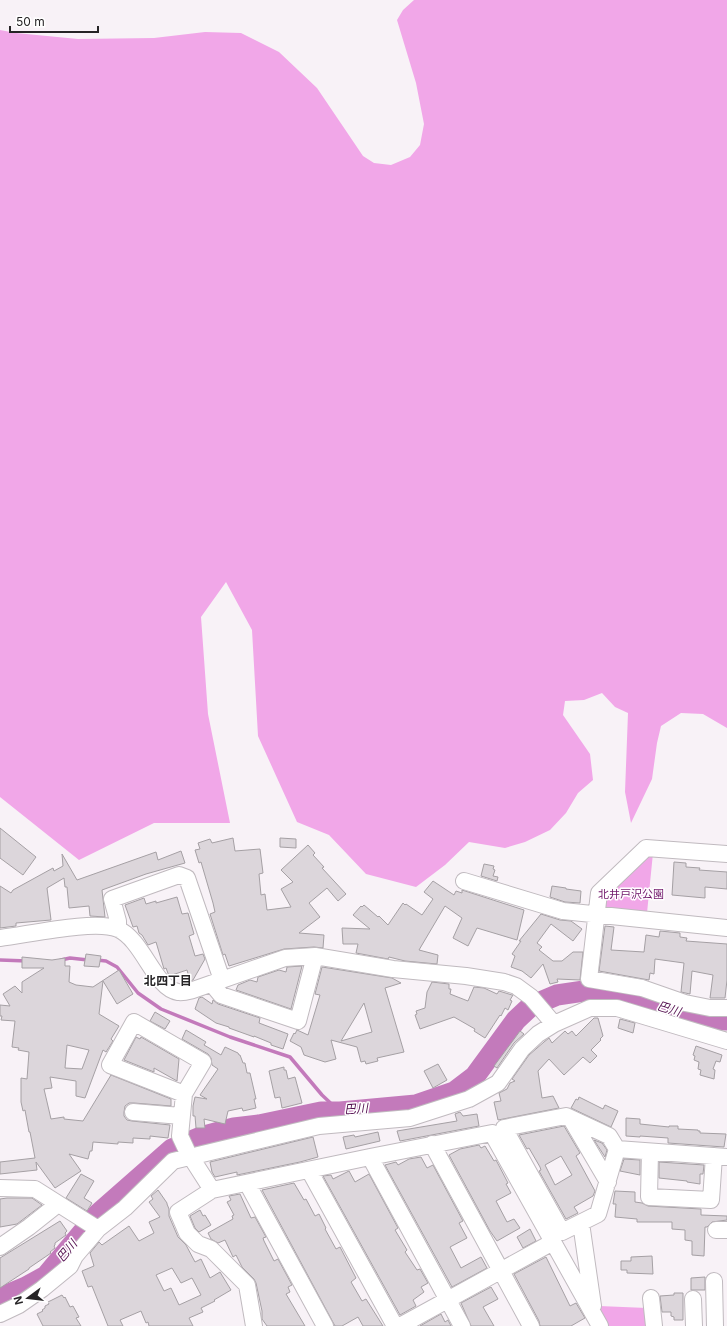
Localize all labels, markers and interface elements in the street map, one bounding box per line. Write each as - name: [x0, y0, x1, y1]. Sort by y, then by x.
- scale bar: [10, 8, 98, 34]
- text: 50 m: [16, 14, 45, 29]
- park label: 北井戸沢公園: [598, 887, 664, 901]
- district label: 北四丁目: [144, 973, 192, 988]
- water label: 巴川: [655, 998, 685, 1020]
- water label: 巴川: [343, 1100, 370, 1117]
- water label: 巴川: [53, 1235, 81, 1265]
- north arrow: [8, 1278, 48, 1318]
- text: N: [10, 1295, 26, 1306]

